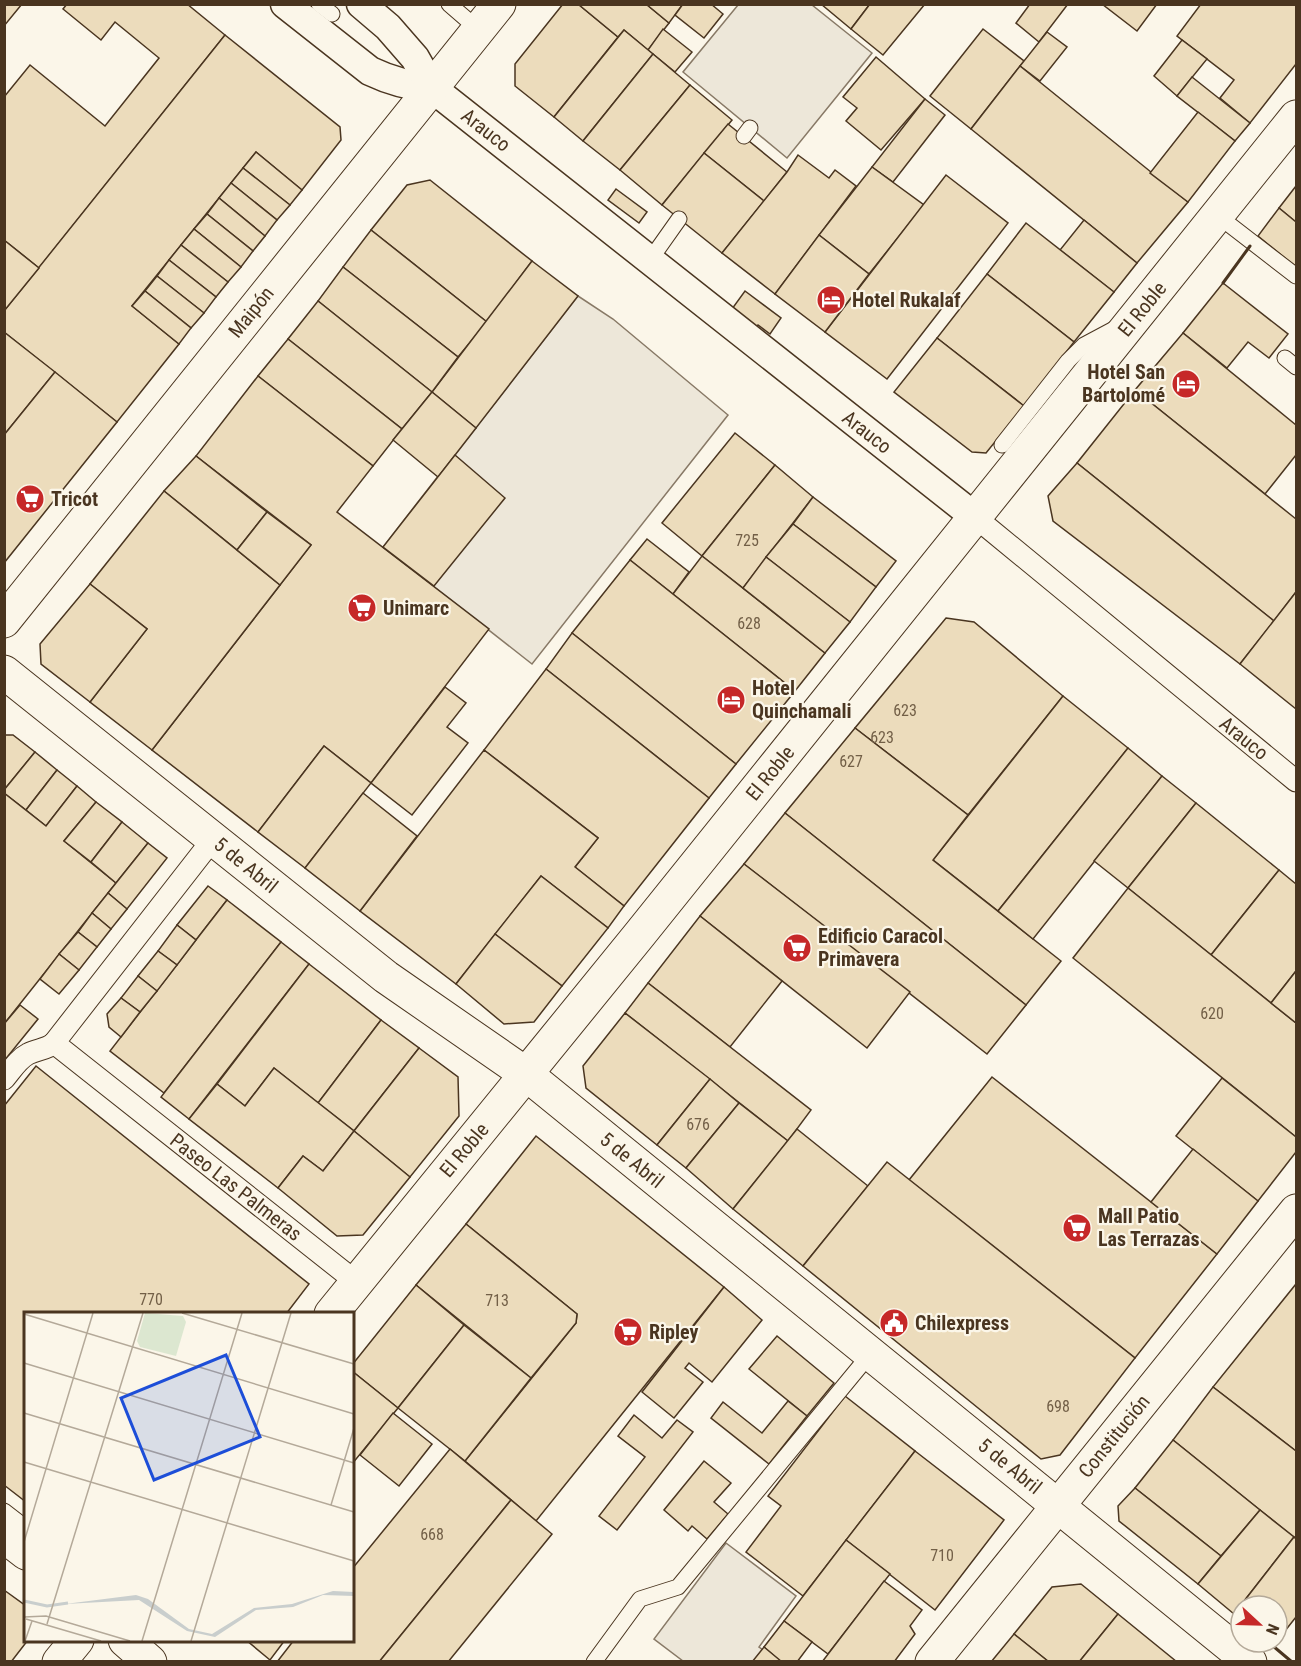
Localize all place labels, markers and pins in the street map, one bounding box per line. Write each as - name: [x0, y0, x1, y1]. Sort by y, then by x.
- hotel icon: Hotel Rukalaf: [815, 284, 847, 316]
- place label: Hotel Rukalaf: [852, 288, 961, 312]
- place label: Hotel San Bartolomé: [1082, 360, 1165, 407]
- hotel icon: Hotel San Bartolomé: [1170, 368, 1202, 400]
- supermarket icon: Tricot: [14, 483, 46, 515]
- place label: Tricot: [51, 487, 98, 511]
- supermarket icon: Unimarc: [346, 592, 378, 624]
- place label: Unimarc: [383, 596, 449, 620]
- place label: Hotel Quinchamali: [752, 676, 852, 723]
- hotel icon: Hotel Quinchamali: [715, 684, 747, 716]
- place label: Edificio Caracol Primavera: [818, 924, 943, 971]
- supermarket icon: Edificio Caracol Primavera: [781, 932, 813, 964]
- place label: Mall Patio Las Terrazas: [1098, 1204, 1200, 1251]
- supermarket icon: Mall Patio Las Terrazas: [1061, 1212, 1093, 1244]
- public building icon: Chilexpress: [878, 1307, 910, 1339]
- place label: Chilexpress: [915, 1311, 1009, 1335]
- supermarket icon: Ripley: [612, 1316, 644, 1348]
- place label: Ripley: [649, 1320, 698, 1344]

